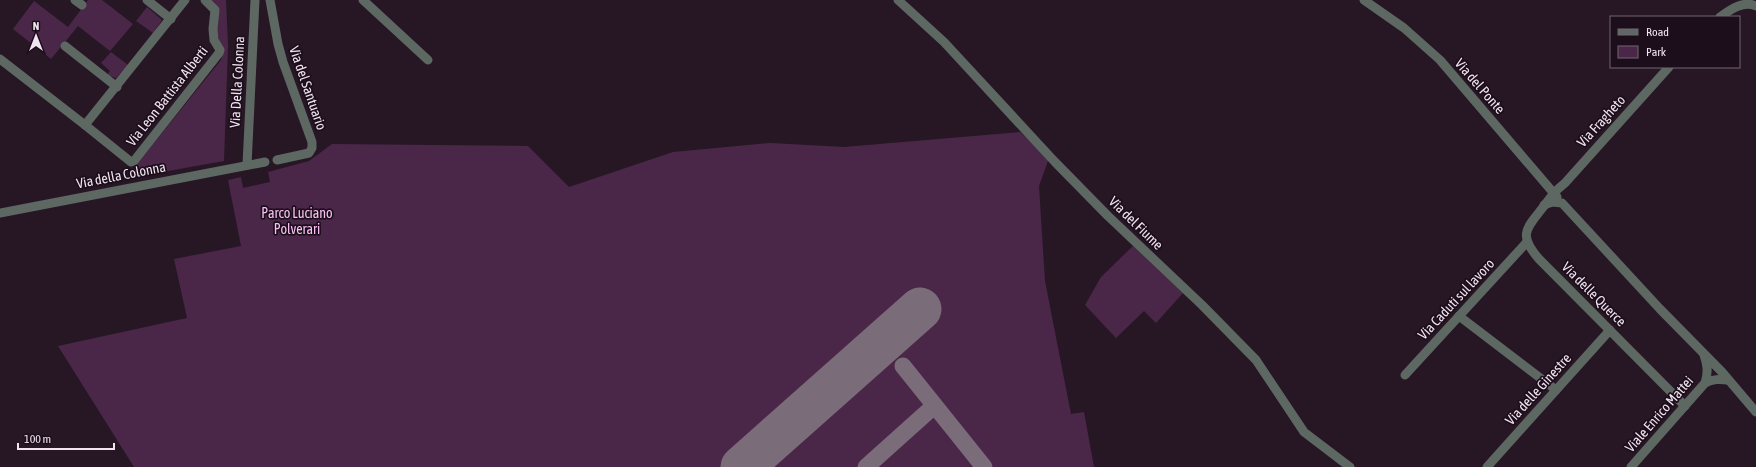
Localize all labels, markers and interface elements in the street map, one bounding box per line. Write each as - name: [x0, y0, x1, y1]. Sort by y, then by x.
- north arrow: [16, 16, 56, 56]
- legend: [1610, 16, 1740, 68]
- text: N: [33, 20, 39, 32]
- text: Road: [1646, 25, 1669, 39]
- street label: Via Della Colonna: [227, 36, 247, 128]
- street label: Via Leon Battista Alberti: [123, 43, 211, 149]
- street label: Via del Santuario: [286, 44, 330, 132]
- text: Park: [1646, 45, 1667, 59]
- street label: Via del Ponte: [1452, 55, 1508, 117]
- street label: Via Fragheto: [1574, 92, 1628, 150]
- street label: Via della Colonna: [75, 159, 167, 191]
- street label: Via del Fiume: [1106, 193, 1166, 253]
- park label: Parco Luciano Polverari: [261, 205, 333, 237]
- street label: Via Caduti sul lavoro: [1415, 255, 1497, 343]
- street label: Via delle Querce: [1559, 259, 1629, 329]
- street label: Via delle Ginestre: [1502, 350, 1574, 428]
- street label: Viale Enrico Mattei: [1622, 373, 1696, 455]
- scale bar: [18, 425, 114, 451]
- text: 100 m: [24, 432, 51, 446]

